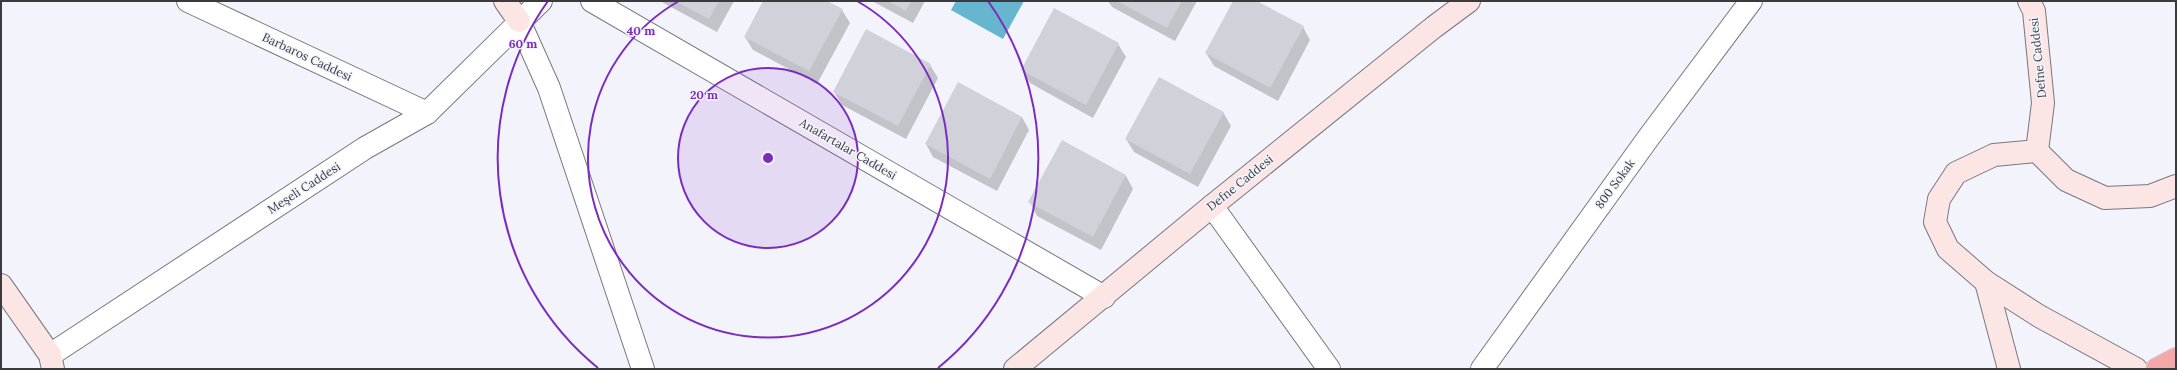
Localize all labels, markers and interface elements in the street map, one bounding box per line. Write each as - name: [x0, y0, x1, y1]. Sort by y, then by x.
- street label: Defne Caddesi: [2026, 17, 2049, 99]
- text: 40 m: [627, 23, 655, 38]
- street label: Barbaros Caddesi: [260, 29, 354, 84]
- text: 60 m: [509, 36, 537, 51]
- text: 20 m: [690, 87, 718, 102]
- street label: Anafartalar Caddesi: [796, 114, 899, 182]
- centre of rings: [761, 151, 775, 165]
- street label: Defne Caddesi: [1204, 151, 1276, 214]
- street label: 800 Sokak: [1592, 156, 1638, 211]
- street label: Meşeli Caddesi: [265, 159, 343, 217]

